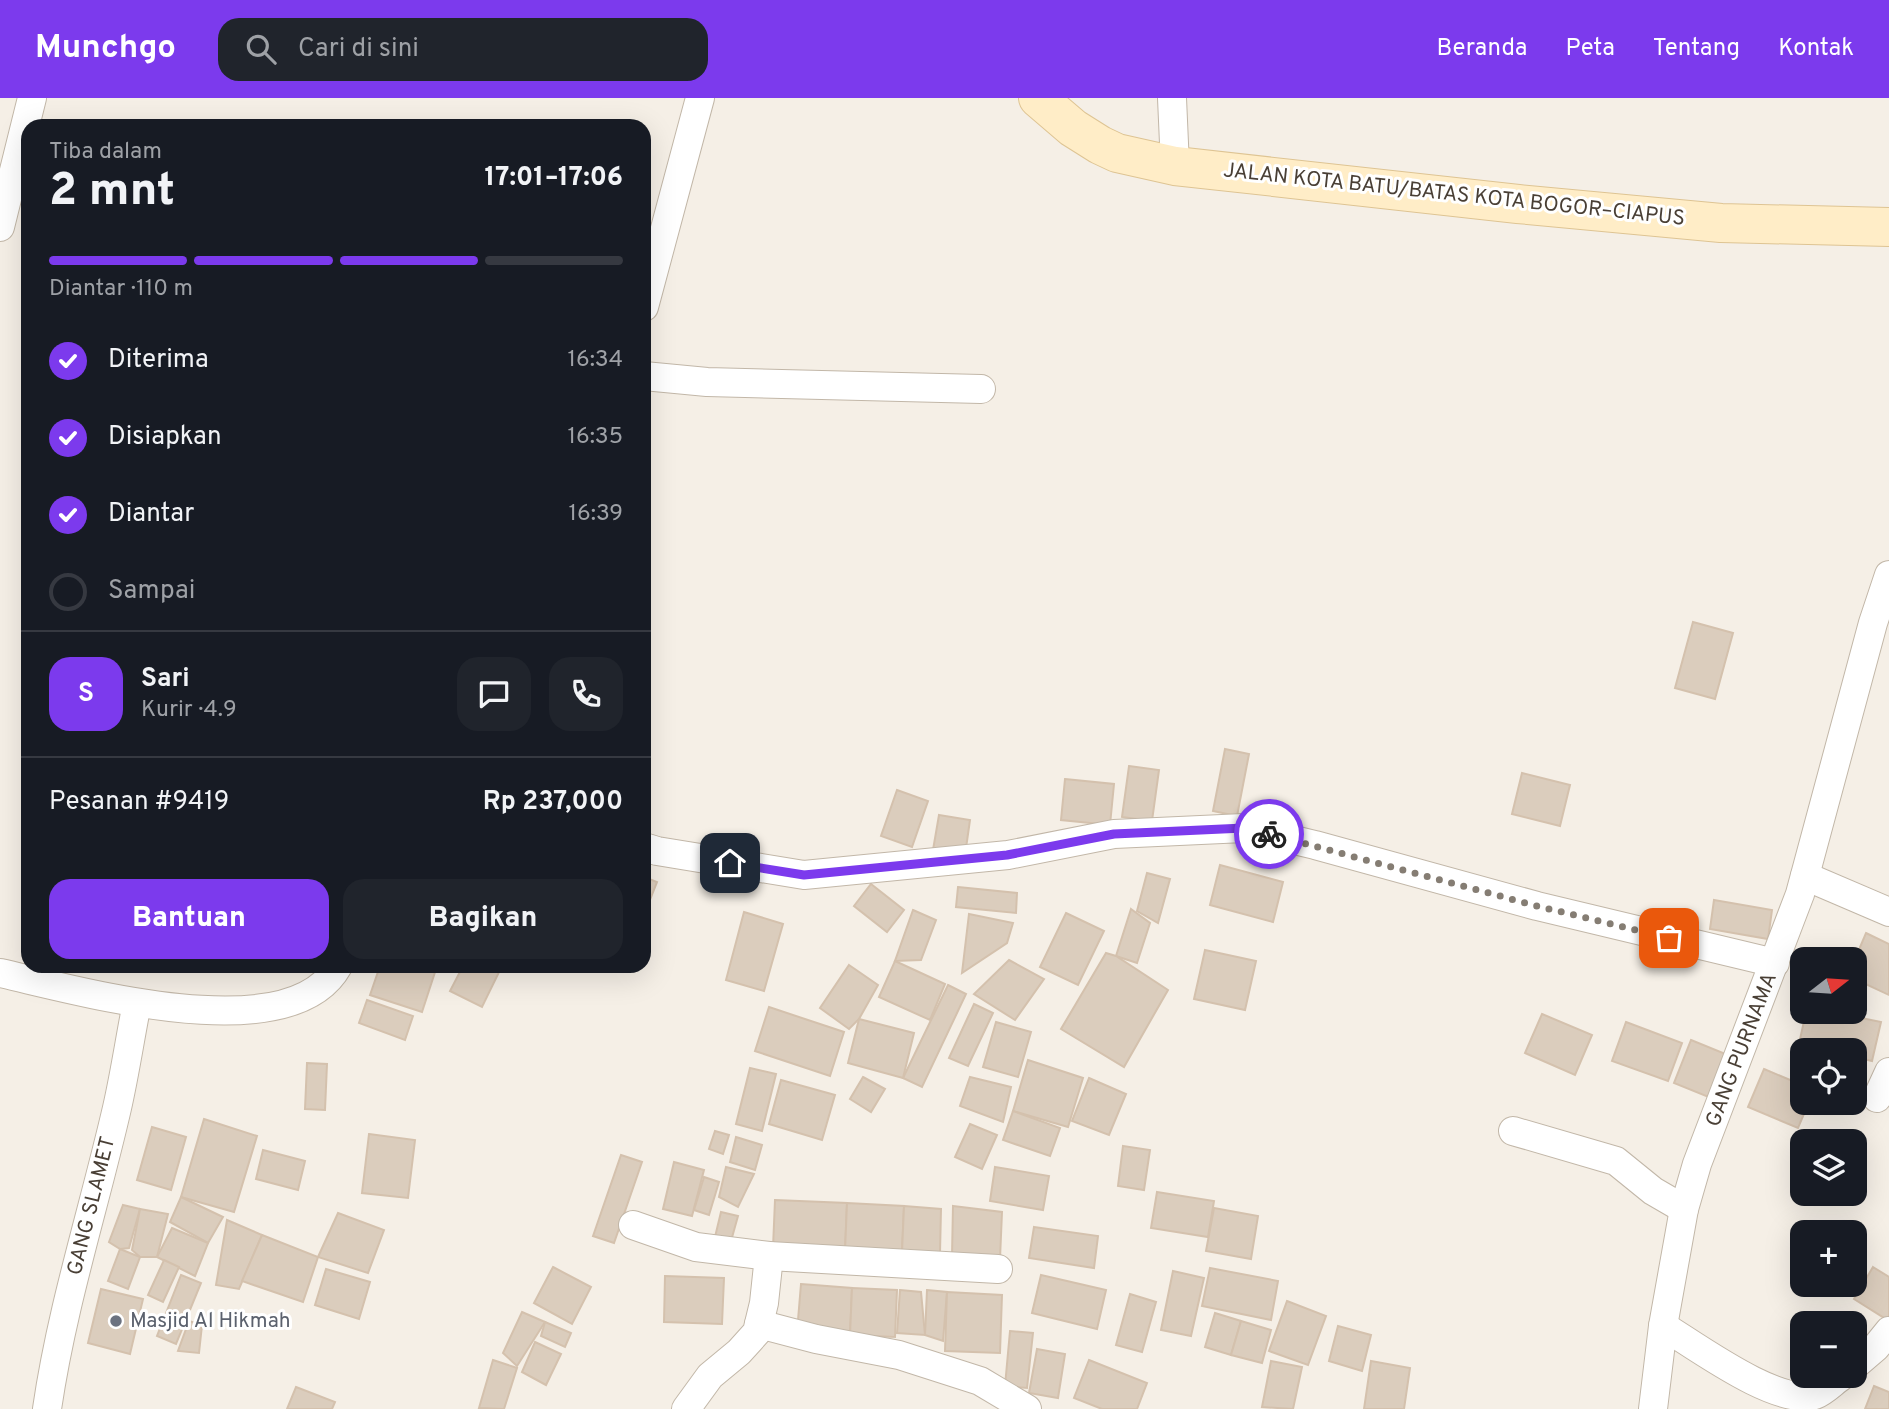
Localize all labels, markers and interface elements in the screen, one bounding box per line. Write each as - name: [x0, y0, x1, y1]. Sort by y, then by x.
- search box: [218, 18, 708, 81]
- text: Munchgo: [35, 28, 176, 70]
- icon: search: [242, 30, 280, 68]
- text: Cari di sini: [298, 33, 419, 66]
- text: Beranda: [1437, 34, 1528, 64]
- text: Peta: [1566, 34, 1615, 64]
- text: Tentang: [1653, 34, 1740, 64]
- text: Kontak: [1778, 34, 1854, 64]
- text: Tiba dalam: [49, 138, 162, 167]
- street label: JALAN KOTA BATU/BATAS KOTA BOGOR–CIAPUS: [1222, 157, 1686, 233]
- text: 17:01–17:06: [485, 162, 623, 195]
- text: 2 mnt: [49, 163, 175, 222]
- text: Diantar · 110 m: [49, 275, 193, 304]
- icon: check: [49, 342, 87, 380]
- text: Diterima: [108, 344, 209, 377]
- text: 16:34: [567, 346, 623, 375]
- icon: check: [49, 419, 87, 457]
- text: Disiapkan: [108, 421, 222, 454]
- text: 16:35: [567, 423, 623, 452]
- icon: check: [49, 496, 87, 534]
- text: Diantar: [108, 498, 194, 531]
- text: 16:39: [568, 500, 623, 529]
- text: Sampai: [108, 575, 195, 608]
- button: chat: [457, 657, 531, 731]
- button: phone: [549, 657, 623, 731]
- text: Sari: [141, 663, 190, 696]
- text: S: [78, 678, 94, 711]
- text: Kurir · 4.9: [141, 696, 237, 725]
- text: Pesanan #9419: [49, 786, 229, 819]
- text: Rp 237,000: [483, 786, 623, 819]
- courier: [1234, 799, 1304, 869]
- icon: bike: [1250, 815, 1288, 853]
- pin: [700, 833, 760, 893]
- icon: home: [711, 844, 749, 882]
- button: Bantuan: [49, 879, 329, 959]
- button: Bagikan: [343, 879, 623, 959]
- pin: [1639, 908, 1699, 968]
- icon: bag: [1650, 919, 1688, 957]
- north arrow: [1790, 947, 1867, 1024]
- map controls: [1790, 947, 1867, 1388]
- street label: GANG PURNAMA: [1700, 969, 1784, 1131]
- button: locate: [1790, 1038, 1867, 1115]
- button: layers: [1790, 1129, 1867, 1206]
- street label: GANG SLAMET: [62, 1134, 122, 1278]
- button: +: [1790, 1220, 1867, 1297]
- place label: Masjid Al Hikmah: [130, 1308, 291, 1335]
- button: −: [1790, 1311, 1867, 1388]
- marker: Masjid Al Hikmah: [108, 1313, 124, 1329]

